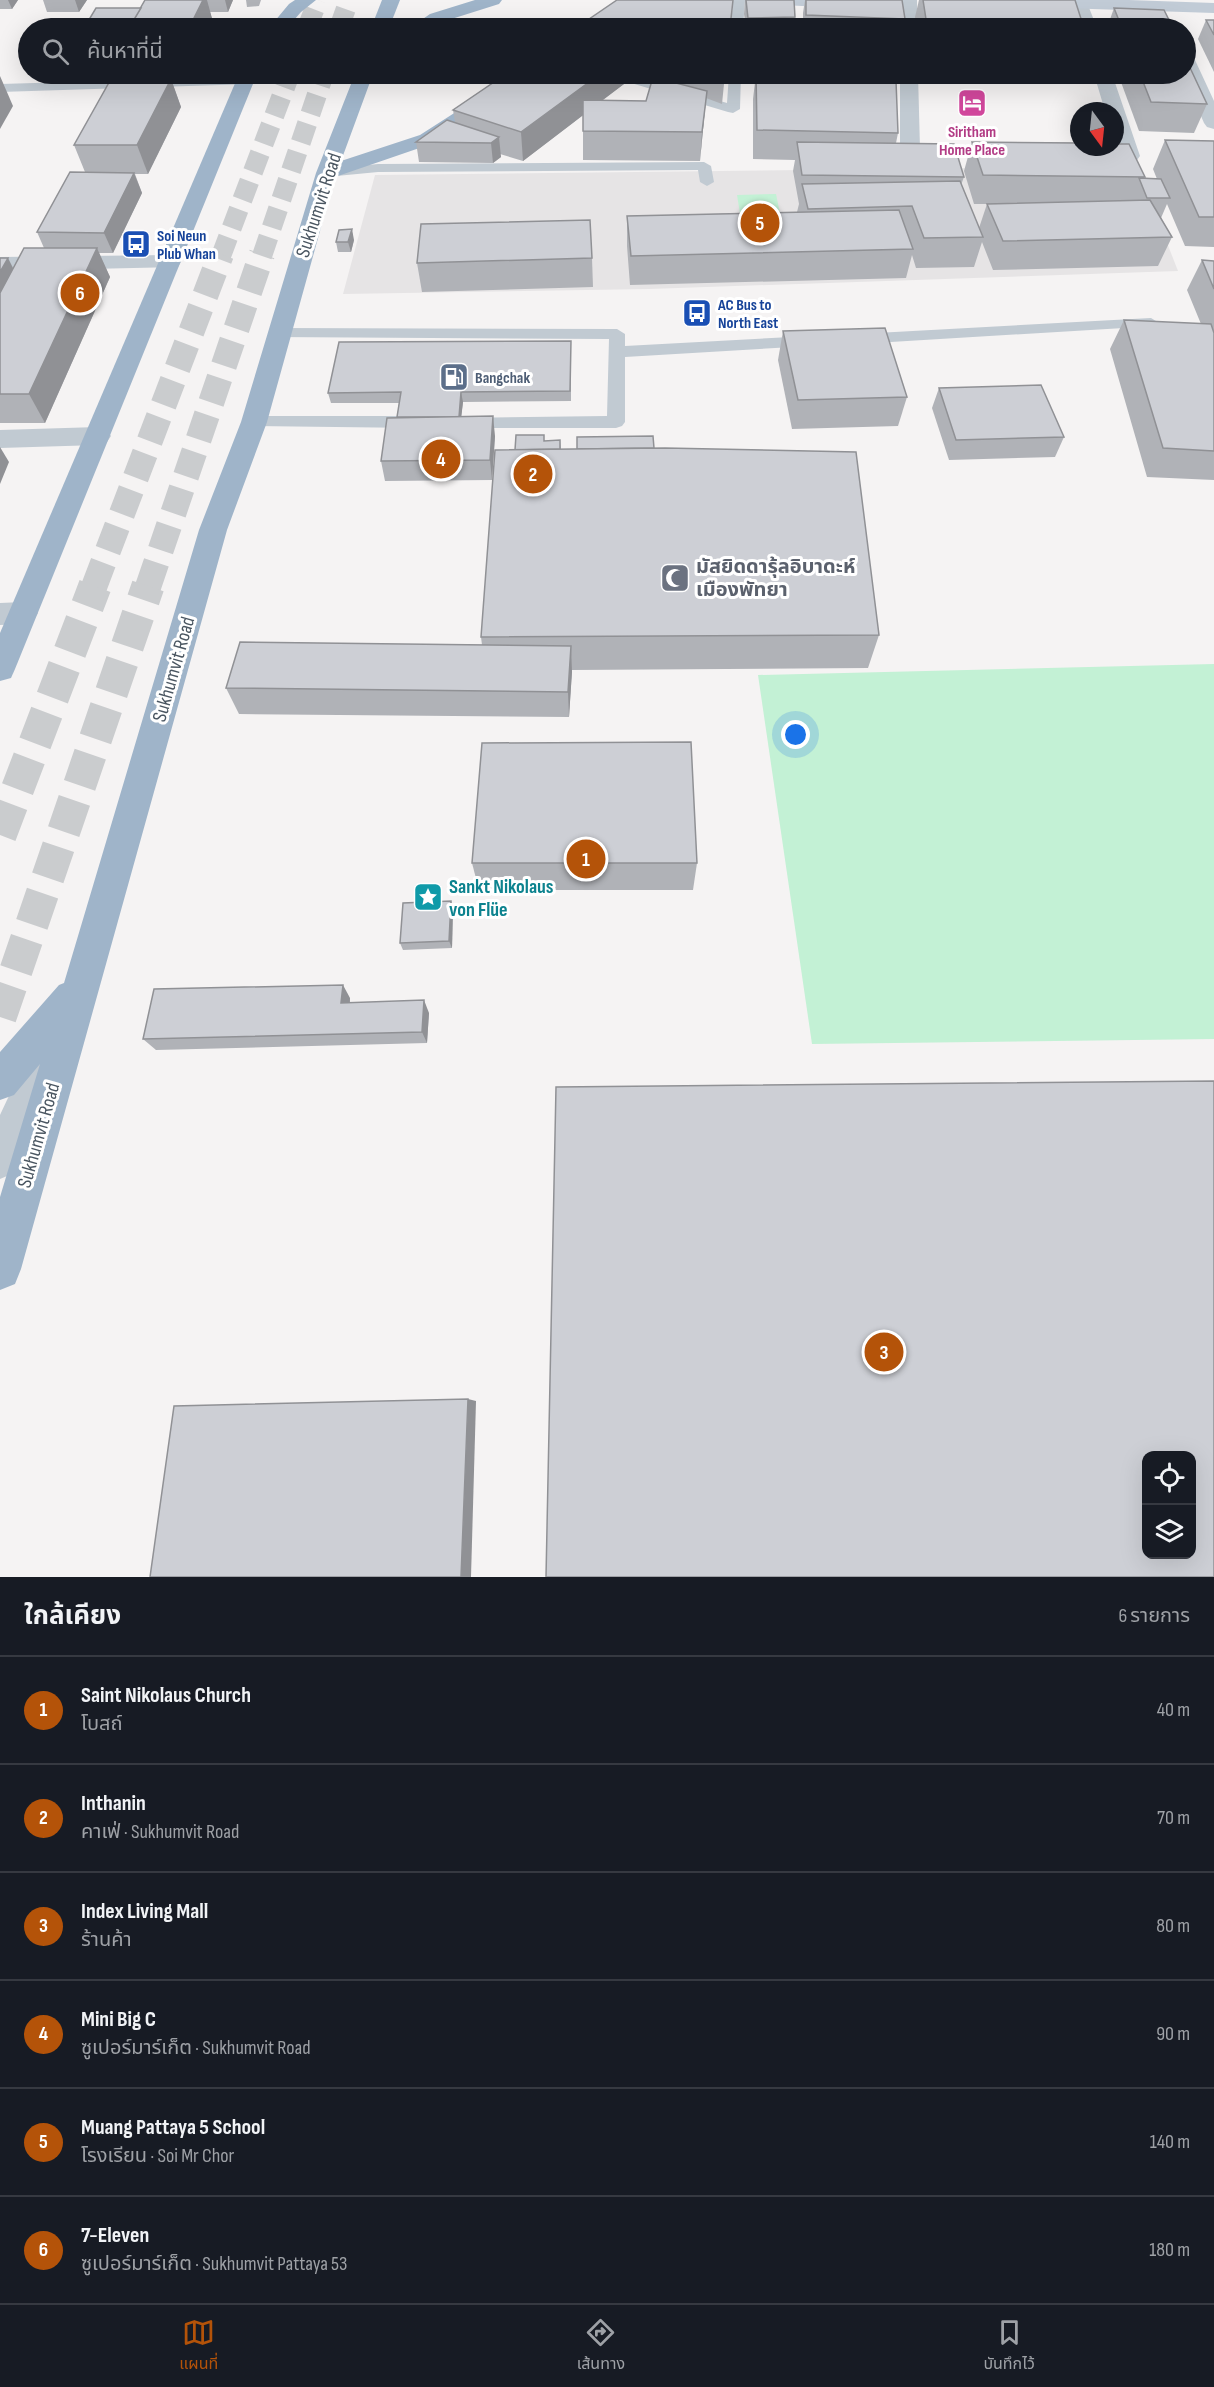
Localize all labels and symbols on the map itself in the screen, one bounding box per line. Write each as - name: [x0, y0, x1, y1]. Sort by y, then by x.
- hotel icon: Siritham Home Place: [956, 87, 988, 119]
- north arrow: [1070, 102, 1124, 156]
- place label: Siritham Home Place: [939, 123, 1005, 160]
- street label: Sukhumvit Road: [291, 150, 347, 261]
- pin: 5: [740, 200, 780, 246]
- place label: Soi Neun Plub Whan: [157, 227, 216, 264]
- bus stop icon: Soi Neun Plub Whan: [120, 228, 152, 260]
- pin: 6: [60, 270, 100, 316]
- place label: AC Bus to North East: [717, 296, 778, 333]
- bus stop icon: AC Bus to North East: [681, 297, 713, 329]
- fuel station icon: Bangchak: [438, 361, 470, 393]
- place label: Bangchak: [475, 369, 530, 388]
- pin: 4: [422, 436, 460, 482]
- pin: 2: [514, 452, 552, 496]
- place label: มัสยิดดารุ้ลอิบาดะห์ เมืองพัทยา: [696, 555, 855, 602]
- mosque icon: มัสยิดดารุ้ลอิบาดะห์ เมืองพัทยา: [659, 562, 691, 594]
- street label: Sukhumvit Road: [147, 614, 200, 725]
- your location: [781, 720, 810, 749]
- pin: 1: [566, 836, 606, 882]
- place label: Sankt Nikolaus von Flüe: [449, 875, 554, 922]
- place icon: Sankt Nikolaus von Flüe: [412, 881, 444, 913]
- street label: Sukhumvit Road: [12, 1080, 65, 1191]
- pin: 3: [864, 1330, 904, 1374]

